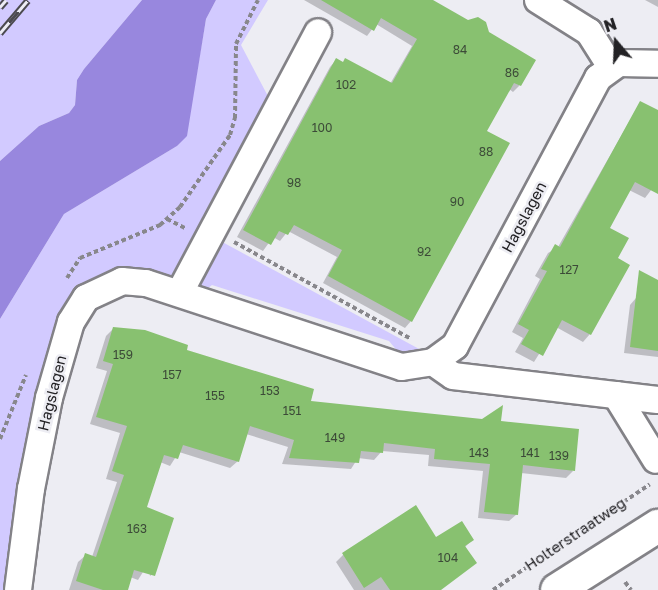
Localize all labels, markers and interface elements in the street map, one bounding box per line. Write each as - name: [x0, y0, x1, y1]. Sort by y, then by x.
- north arrow: [586, 12, 646, 72]
- text: N: [601, 14, 619, 36]
- house number: 84: [453, 43, 467, 57]
- house number: 86: [505, 66, 519, 80]
- house number: 102: [336, 78, 356, 92]
- house number: 100: [312, 121, 332, 135]
- house number: 88: [479, 145, 493, 159]
- house number: 98: [287, 176, 301, 190]
- street label: Hagslagen: [498, 179, 550, 255]
- house number: 90: [450, 195, 464, 209]
- house number: 92: [417, 245, 431, 259]
- house number: 127: [559, 263, 579, 277]
- house number: 159: [113, 348, 133, 362]
- street label: Hagslagen: [34, 353, 70, 433]
- house number: 157: [162, 368, 182, 382]
- house number: 153: [260, 384, 280, 398]
- house number: 155: [205, 389, 225, 403]
- house number: 151: [283, 404, 301, 418]
- house number: 149: [325, 431, 345, 445]
- house number: 143: [469, 446, 489, 460]
- house number: 141: [521, 446, 539, 460]
- house number: 139: [549, 449, 569, 463]
- street label: Holterstraatweg: [521, 494, 629, 574]
- house number: 163: [127, 522, 147, 536]
- house number: 104: [438, 551, 458, 565]

